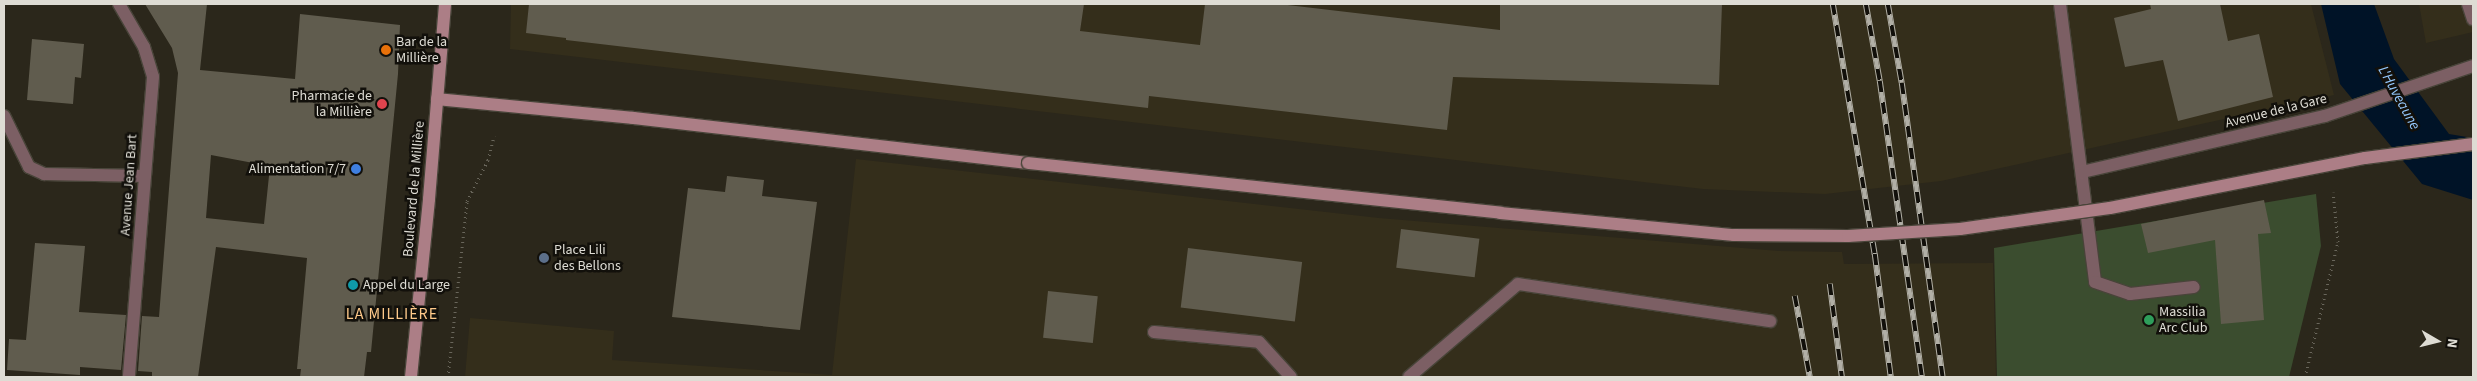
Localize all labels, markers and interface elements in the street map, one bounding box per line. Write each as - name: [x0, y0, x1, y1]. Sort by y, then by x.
- place label: Bar de la Millière: [396, 34, 447, 66]
- marker: Bar de la Millière: [380, 44, 392, 56]
- water label: L'Huveaune: [2374, 63, 2424, 133]
- place label: Pharmacie de la Millière: [292, 88, 372, 120]
- street label: Avenue de la Gare: [2223, 90, 2329, 132]
- marker: Pharmacie de la Millière: [376, 98, 388, 110]
- street label: Boulevard de la Millière: [400, 120, 428, 258]
- street label: Avenue Jean Bart: [117, 134, 141, 236]
- place label: Alimentation 7/7: [249, 161, 346, 177]
- marker: Alimentation 7/7: [350, 163, 362, 175]
- place label: Place Lili des Bellons: [554, 242, 621, 274]
- marker: Place Lili des Bellons: [538, 252, 550, 264]
- place label: Appel du Large: [363, 277, 450, 293]
- marker: Appel du Large: [347, 279, 359, 291]
- district label: LA MILLIÈRE: [344, 304, 440, 324]
- place label: Massilia Arc Club: [2159, 304, 2207, 336]
- marker: Massilia Arc Club: [2143, 314, 2155, 326]
- north arrow: [2412, 316, 2462, 366]
- text: N: [2441, 337, 2462, 349]

